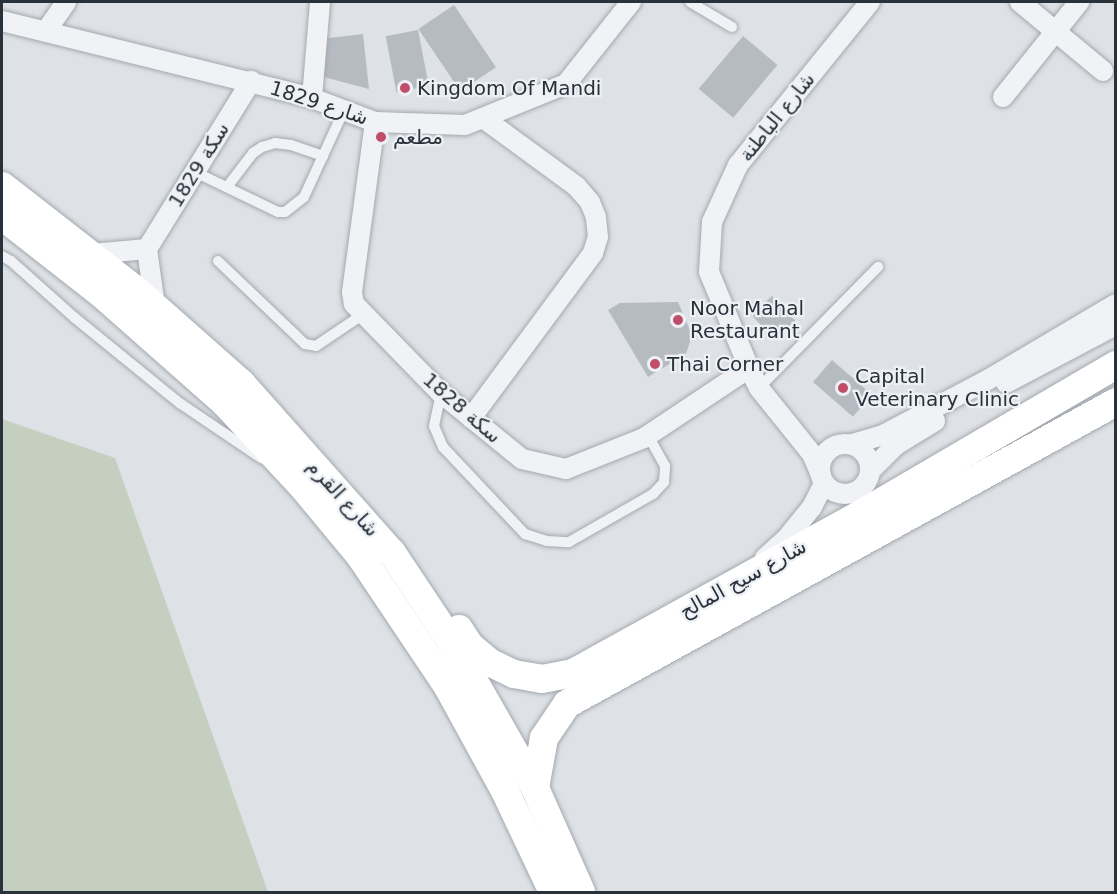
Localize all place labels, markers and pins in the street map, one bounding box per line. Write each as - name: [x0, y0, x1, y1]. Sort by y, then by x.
- place label: Kingdom Of Mandi: [417, 76, 601, 100]
- marker: Kingdom Of Mandi: [398, 81, 412, 95]
- place label: مطعم: [393, 125, 443, 149]
- marker: مطعم: [374, 130, 388, 144]
- place label: Noor Mahal Restaurant: [690, 296, 804, 343]
- marker: Noor Mahal Restaurant: [671, 313, 685, 327]
- place label: Thai Corner: [667, 352, 783, 376]
- marker: Thai Corner: [648, 357, 662, 371]
- place label: Capital Veterinary Clinic: [855, 365, 1019, 412]
- marker: Capital Veterinary Clinic: [836, 381, 850, 395]

